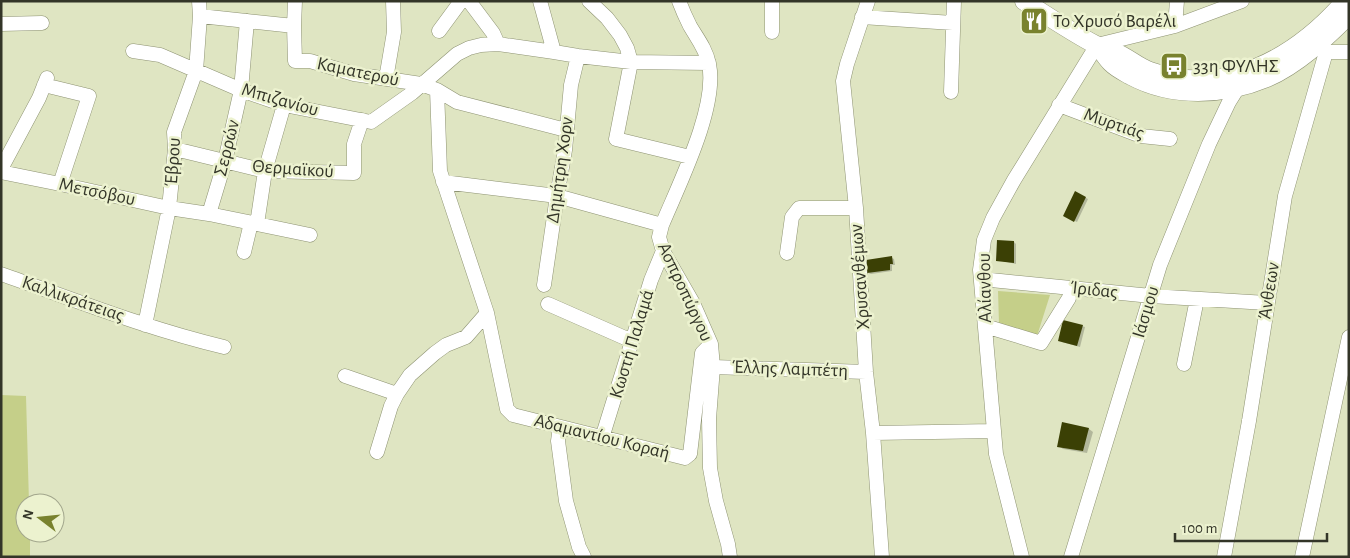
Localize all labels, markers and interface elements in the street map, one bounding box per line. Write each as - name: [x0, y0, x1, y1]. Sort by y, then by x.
- restaurant icon: Το Χρυσό Βαρέλι: [1019, 6, 1049, 36]
- place label: Το Χρυσό Βαρέλι: [1053, 12, 1177, 31]
- bus stop icon: 33η ΦΥΛΗΣ: [1159, 51, 1189, 81]
- street label: Καματερού: [315, 54, 401, 90]
- place label: 33η ΦΥΛΗΣ: [1193, 57, 1279, 76]
- street label: Μπιζανίου: [239, 80, 321, 120]
- street label: Μυρτιάς: [1081, 105, 1147, 143]
- street label: Δημήτρη Χορν: [543, 116, 577, 224]
- street label: Σερρών: [211, 118, 243, 178]
- street label: Έβρου: [162, 137, 184, 187]
- street label: Θερμαϊκού: [252, 157, 334, 181]
- street label: Μετσόβου: [57, 175, 137, 209]
- street label: Χρυσανθέμων: [847, 224, 873, 330]
- street label: Ασπροπύργου: [654, 240, 716, 344]
- street label: Αλίανθου: [975, 253, 995, 323]
- street label: Άνθεων: [1255, 261, 1283, 321]
- street label: Καλλικράτειας: [19, 273, 127, 325]
- street label: Ίριδας: [1069, 278, 1119, 302]
- street label: Ιάσμου: [1129, 284, 1163, 340]
- street label: Κωστή Παλαμά: [606, 287, 658, 401]
- street label: Έλλης Λαμπέτη: [732, 357, 848, 381]
- street label: Αδαμαντίου Κοραή: [532, 411, 672, 463]
- north arrow: [15, 493, 65, 543]
- text: N: [20, 508, 37, 521]
- scale bar: [1175, 510, 1328, 542]
- text: 100 m: [1182, 521, 1217, 536]

